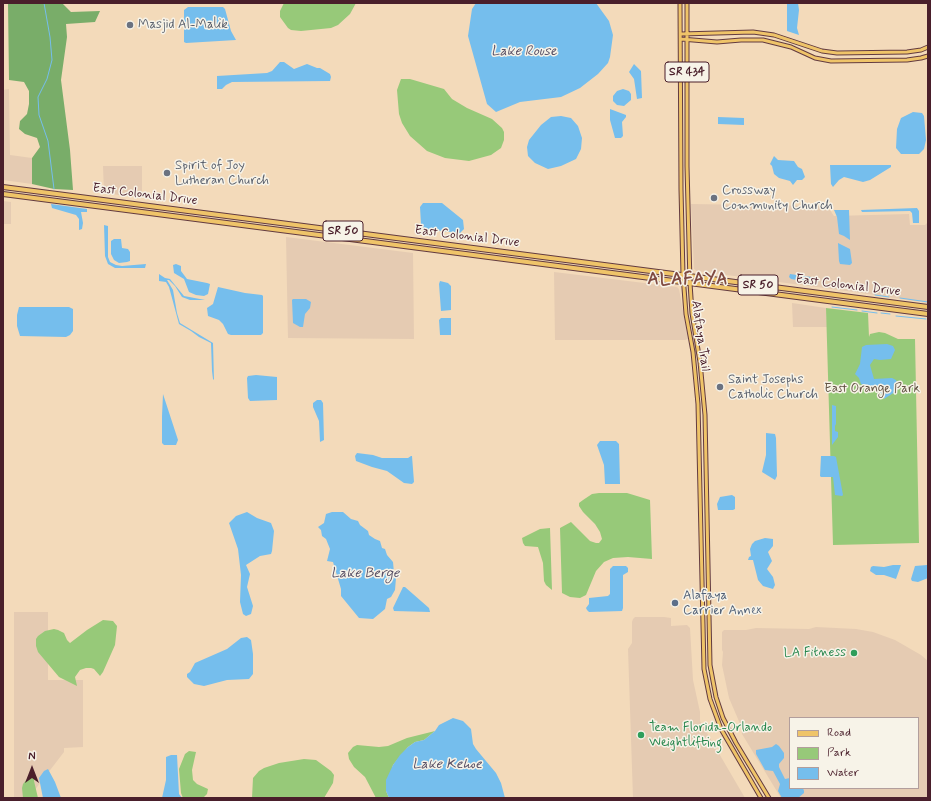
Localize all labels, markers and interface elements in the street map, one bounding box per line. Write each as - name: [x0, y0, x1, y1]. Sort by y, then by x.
- place label: Masjid Al-Malik: [138, 17, 228, 33]
- marker: Masjid Al-Malik: [125, 20, 135, 30]
- water label: Lake Rouse: [491, 44, 557, 60]
- road number: SR 434: [665, 62, 709, 82]
- place label: Spirit of Joy Lutheran Church: [175, 158, 269, 189]
- marker: Spirit of Joy Lutheran Church: [162, 168, 172, 178]
- street label: East Colonial Drive: [92, 181, 198, 209]
- place label: Crossway Community Church: [722, 183, 833, 214]
- marker: Crossway Community Church: [709, 193, 719, 203]
- road number: SR 50: [323, 221, 363, 241]
- street label: East Colonial Drive: [414, 223, 520, 251]
- district label: ALAFAYA: [648, 270, 728, 290]
- street label: East Colonial Drive: [795, 272, 901, 300]
- road number: SR 50: [738, 275, 778, 295]
- street label: Alafaya Trail: [687, 300, 713, 372]
- place label: Saint Josephs Catholic Church: [728, 372, 818, 403]
- park label: East Orange Park: [824, 381, 920, 397]
- marker: Saint Josephs Catholic Church: [715, 382, 725, 392]
- water label: Lake Berge: [331, 566, 399, 582]
- place label: Alafaya Carrier Annex: [683, 588, 761, 619]
- marker: Alafaya Carrier Annex: [670, 598, 680, 608]
- place label: LA Fitness: [784, 645, 846, 661]
- marker: LA Fitness: [849, 648, 859, 658]
- legend: [789, 717, 919, 789]
- place label: Team Florida-Orlando Weightlifting: [649, 720, 772, 751]
- text: Road: [827, 725, 851, 741]
- marker: Team Florida-Orlando Weightlifting: [636, 730, 646, 740]
- text: Park: [827, 745, 851, 761]
- north arrow: [12, 749, 52, 789]
- text: N: [28, 750, 36, 764]
- water label: Lake Kehoe: [412, 757, 482, 773]
- text: Water: [827, 765, 859, 781]

